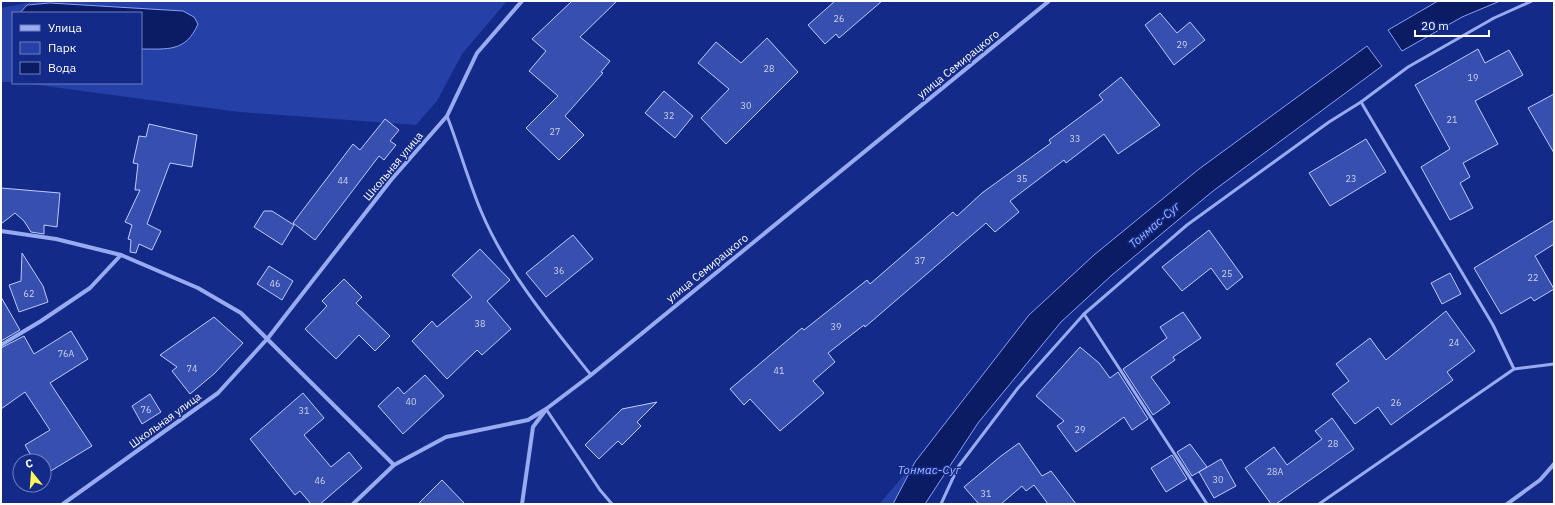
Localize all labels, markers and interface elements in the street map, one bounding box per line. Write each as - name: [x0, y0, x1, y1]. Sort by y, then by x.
- legend: [12, 12, 142, 84]
- scale bar: [1415, 12, 1489, 38]
- house number: 26: [834, 13, 844, 24]
- text: 20 m: [1421, 18, 1449, 33]
- text: Улица: [48, 20, 82, 35]
- street label: улица Семирацкого: [914, 27, 1002, 101]
- house number: 29: [1177, 39, 1187, 50]
- text: Парк: [48, 40, 77, 55]
- text: Вода: [48, 60, 77, 75]
- house number: 28: [764, 63, 774, 74]
- house number: 19: [1468, 72, 1478, 83]
- house number: 30: [741, 100, 751, 111]
- house number: 32: [664, 110, 674, 121]
- house number: 21: [1447, 114, 1457, 125]
- house number: 27: [550, 126, 560, 137]
- street label: Школьная улица: [360, 129, 426, 203]
- house number: 33: [1070, 133, 1080, 144]
- house number: 35: [1017, 173, 1027, 184]
- house number: 23: [1346, 173, 1356, 184]
- house number: 44: [338, 175, 348, 186]
- water label: Тонмас-Суг: [1125, 198, 1183, 251]
- street label: улица Семирацкого: [663, 231, 751, 305]
- house number: 37: [915, 255, 925, 266]
- house number: 36: [554, 265, 564, 276]
- house number: 25: [1222, 268, 1232, 279]
- house number: 22: [1528, 272, 1538, 283]
- house number: 46: [270, 278, 280, 289]
- house number: 62: [24, 288, 34, 299]
- house number: 38: [475, 318, 485, 329]
- house number: 39: [831, 321, 841, 332]
- house number: 24: [1449, 337, 1459, 348]
- house number: 76А: [58, 348, 75, 359]
- house number: 74: [187, 363, 197, 374]
- house number: 41: [774, 365, 784, 376]
- street label: Школьная улица: [126, 389, 204, 451]
- house number: 40: [406, 396, 416, 407]
- house number: 26: [1391, 397, 1401, 408]
- house number: 76: [141, 404, 151, 415]
- house number: 31: [299, 405, 309, 416]
- house number: 29: [1075, 424, 1085, 435]
- house number: 28: [1328, 438, 1338, 449]
- north arrow: [12, 453, 52, 493]
- text: С: [24, 456, 35, 471]
- water label: Тонмас-Суг: [897, 462, 962, 477]
- house number: 28А: [1267, 466, 1284, 477]
- house number: 30: [1213, 474, 1223, 485]
- house number: 46: [315, 475, 325, 486]
- house number: 31: [981, 488, 991, 499]

